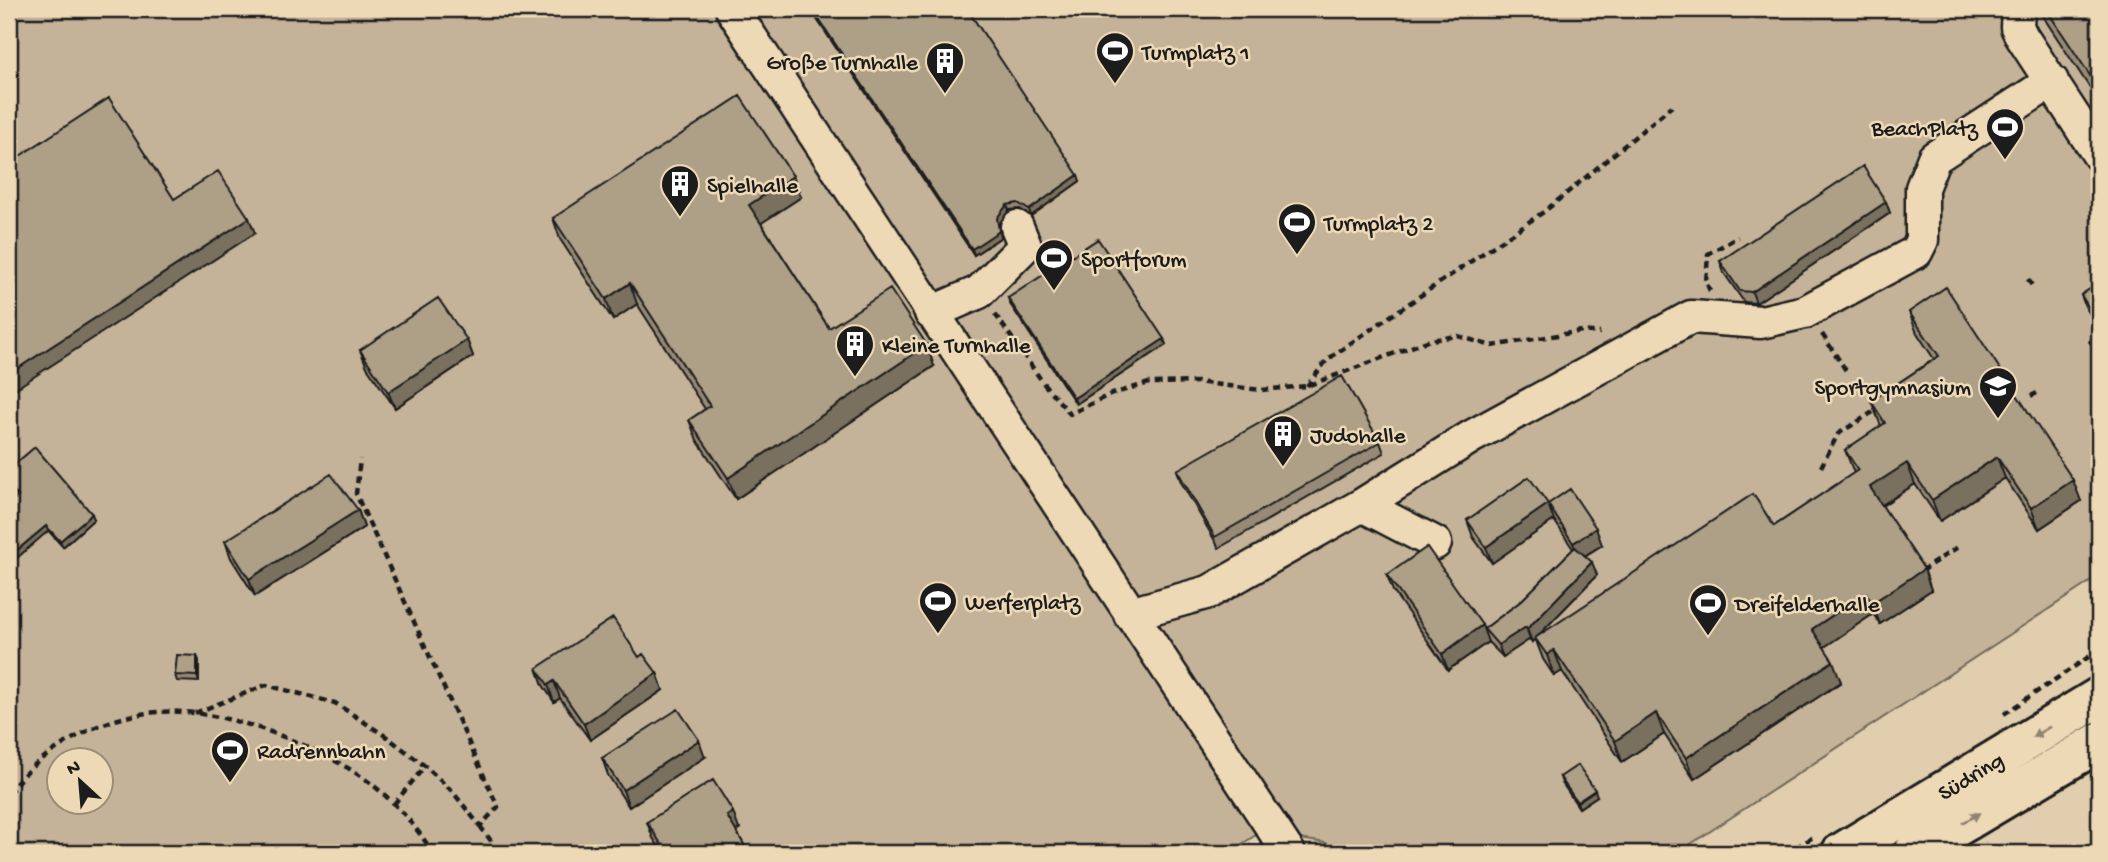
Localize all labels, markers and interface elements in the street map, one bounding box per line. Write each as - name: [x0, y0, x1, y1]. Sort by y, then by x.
- sports icon: Turmplatz 1: [1094, 30, 1136, 85]
- building icon: Große Turnhalle: [924, 40, 966, 95]
- place label: Turmplatz 1: [1140, 41, 1250, 68]
- place label: Große Turnhalle: [766, 51, 919, 78]
- sports icon: BeachPlatz: [1984, 106, 2026, 161]
- place label: BeachPlatz: [1870, 117, 1979, 144]
- building icon: Spielhalle: [659, 163, 701, 218]
- place label: Spielhalle: [707, 174, 799, 201]
- sports icon: Turmplatz 2: [1276, 201, 1318, 256]
- place label: Turmplatz 2: [1322, 212, 1434, 239]
- sports icon: Sportforum: [1033, 237, 1075, 292]
- place label: Sportforum: [1081, 248, 1187, 275]
- building icon: Kleine Turnhalle: [834, 323, 876, 378]
- place label: Kleine Turnhalle: [882, 334, 1032, 361]
- school or university icon: Sportgymnasium: [1977, 365, 2019, 420]
- place label: Sportgymnasium: [1815, 376, 1971, 403]
- building icon: Judohalle: [1262, 413, 1304, 468]
- place label: Judohalle: [1310, 424, 1407, 451]
- sports icon: Werferplatz: [917, 580, 959, 635]
- sports icon: Dreifelderhalle: [1687, 582, 1729, 637]
- place label: Werferplatz: [965, 591, 1081, 618]
- place label: Dreifelderhalle: [1733, 593, 1881, 620]
- one-way arrow: [2031, 726, 2050, 739]
- sports icon: Radrennbahn: [209, 729, 251, 784]
- place label: Radrennbahn: [257, 740, 385, 767]
- north arrow: [46, 746, 116, 816]
- street label: Südring: [1934, 748, 2010, 808]
- text: N: [63, 756, 85, 782]
- one-way arrow: [1962, 812, 1981, 825]

